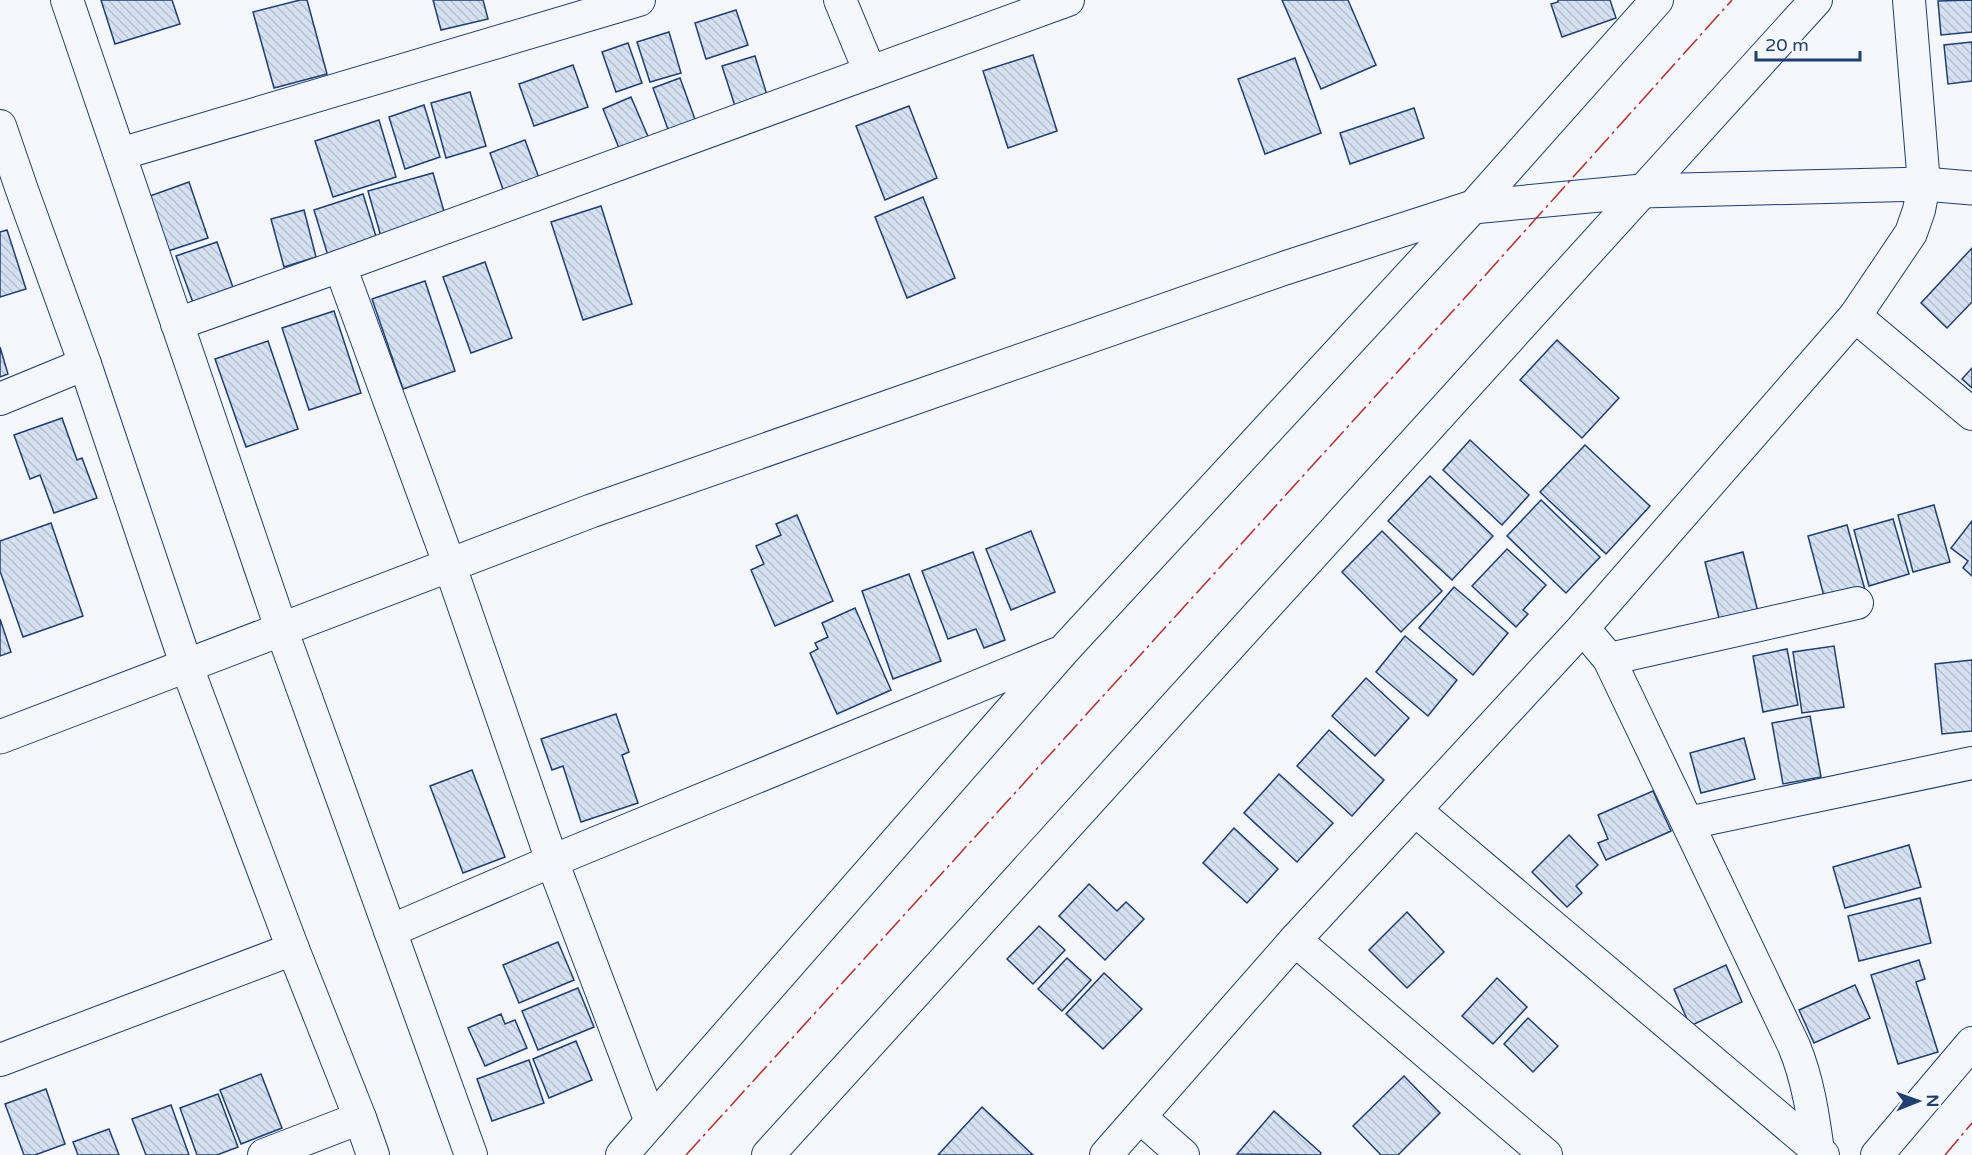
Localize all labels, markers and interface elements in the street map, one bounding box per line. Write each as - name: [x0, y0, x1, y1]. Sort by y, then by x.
- scale bar: [1756, 24, 1860, 62]
- text: 20 m: [1765, 34, 1809, 56]
- north arrow: [1888, 1071, 1948, 1131]
- text: N: [1922, 1094, 1942, 1107]

